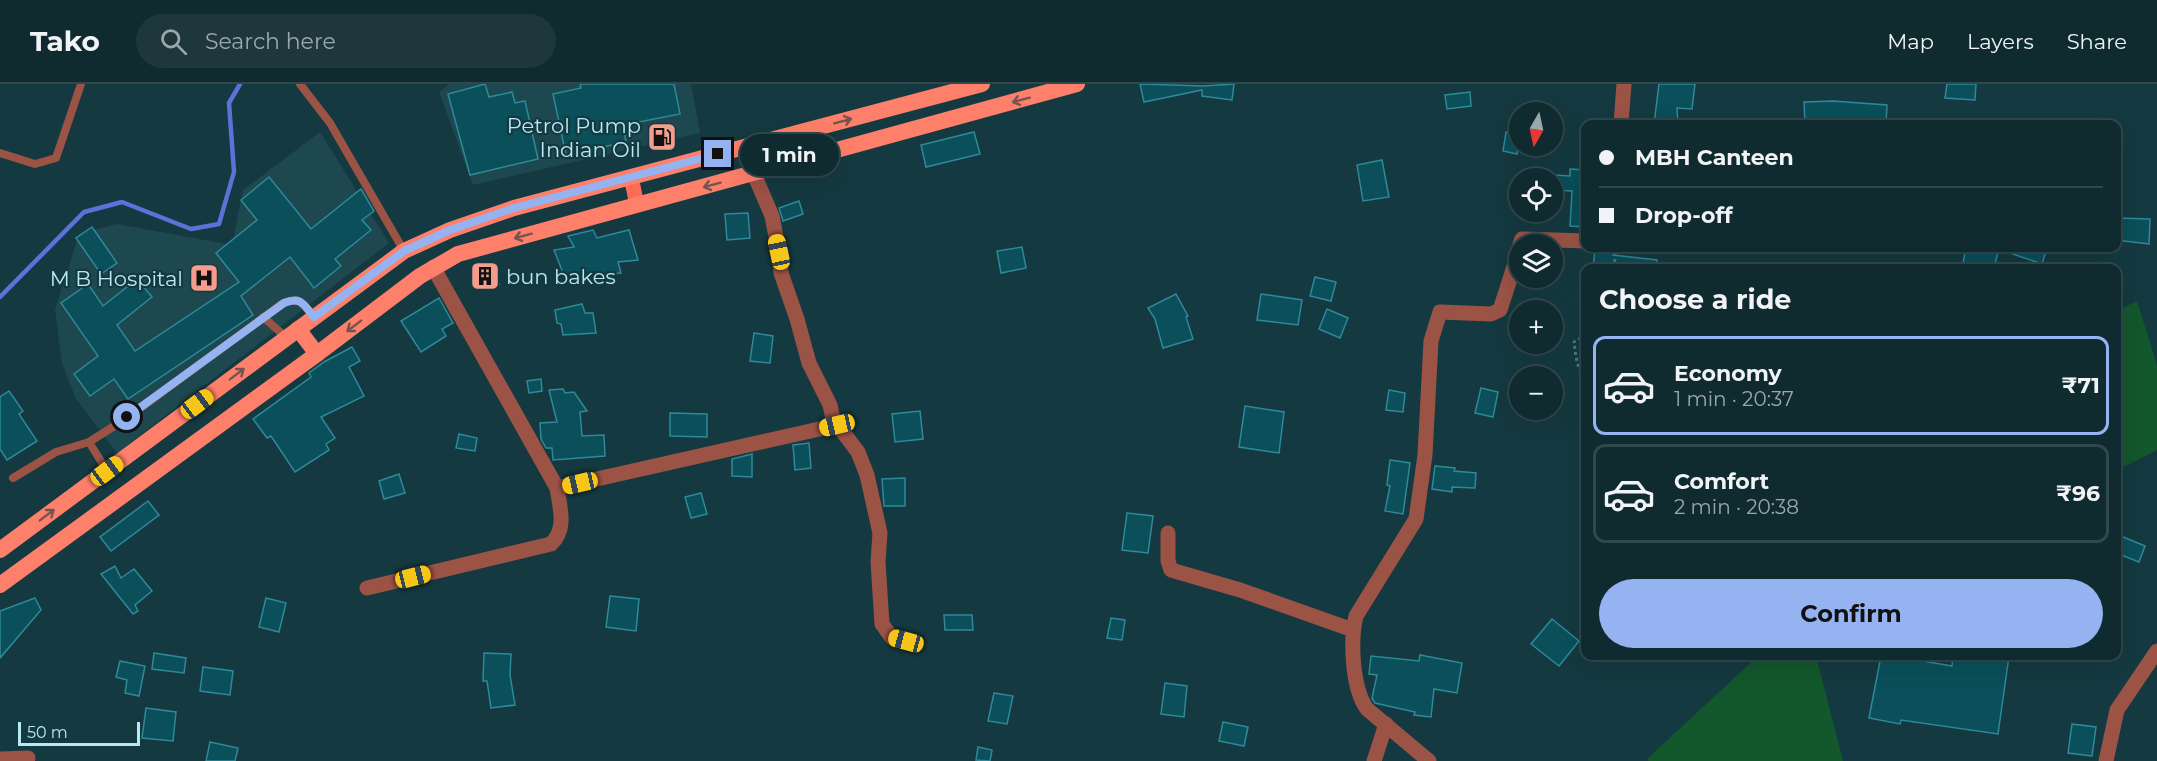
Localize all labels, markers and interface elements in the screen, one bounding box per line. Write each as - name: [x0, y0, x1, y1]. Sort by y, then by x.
- search box: [136, 14, 556, 68]
- text: Tako: [30, 24, 100, 58]
- icon: search: [157, 25, 190, 58]
- text: Search here: [205, 28, 336, 55]
- text: Map: [1887, 29, 1934, 54]
- text: Layers: [1967, 29, 2034, 54]
- text: Share: [2067, 29, 2127, 54]
- one-way arrow: [1012, 94, 1031, 106]
- north arrow: [1509, 102, 1563, 156]
- map controls: [1509, 102, 1563, 420]
- place label: Petrol Pump Indian Oil: [507, 113, 641, 162]
- one-way arrow: [833, 115, 852, 126]
- fuel station icon: Petrol Pump Indian Oil: [646, 121, 678, 153]
- callout: 1 min: [739, 133, 838, 175]
- route end: [704, 140, 731, 167]
- text: 1 min: [762, 143, 817, 167]
- text: MBH Canteen: [1635, 144, 1794, 171]
- button: locate: [1509, 168, 1563, 222]
- one-way arrow: [702, 180, 721, 191]
- text: Drop-off: [1635, 202, 1733, 229]
- one-way arrow: [514, 231, 533, 242]
- car: [766, 233, 792, 271]
- button: layers: [1509, 234, 1563, 288]
- building icon: bun bakes: [469, 260, 501, 292]
- hospital icon: M B Hospital: [188, 262, 220, 294]
- place label: bun bakes: [506, 264, 616, 289]
- place label: M B Hospital: [50, 266, 183, 291]
- text: Choose a ride: [1599, 283, 1791, 316]
- button: +: [1509, 300, 1563, 354]
- one-way arrow: [346, 320, 362, 333]
- icon: car: [1602, 359, 1656, 413]
- text: Economy: [1674, 360, 1782, 387]
- button: −: [1509, 366, 1563, 420]
- one-way arrow: [229, 368, 245, 380]
- text: ₹71: [2062, 372, 2100, 399]
- car: [177, 386, 217, 422]
- text: 1 min · 20:37: [1674, 387, 1794, 411]
- route start: [113, 403, 140, 430]
- car: [817, 412, 857, 438]
- car: [87, 453, 127, 489]
- icon: car: [1602, 467, 1656, 521]
- text: Comfort: [1674, 468, 1769, 495]
- car: [560, 470, 600, 496]
- text: ₹96: [2056, 480, 2100, 507]
- text: 2 min · 20:38: [1674, 495, 1799, 519]
- one-way arrow: [39, 509, 55, 522]
- car: [393, 564, 433, 590]
- button: Confirm: [1599, 579, 2103, 648]
- car: [886, 628, 926, 654]
- scale bar: [18, 719, 140, 746]
- text: 50 m: [27, 723, 68, 742]

